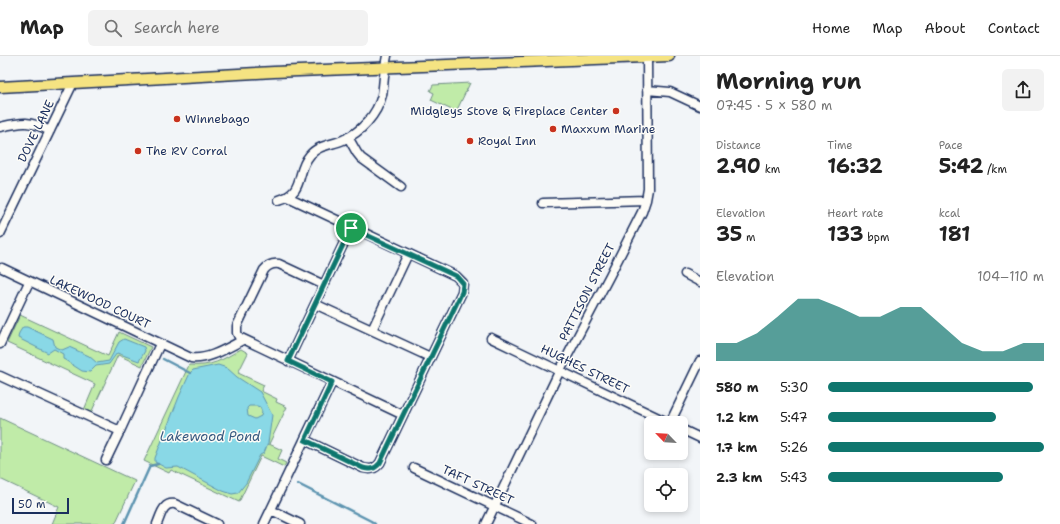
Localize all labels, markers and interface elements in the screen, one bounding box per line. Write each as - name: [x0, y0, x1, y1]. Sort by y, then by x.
- search box: [88, 10, 368, 46]
- text: Map: [20, 15, 64, 40]
- icon: search: [102, 17, 124, 39]
- text: Search here: [134, 18, 220, 38]
- text: Home: [812, 19, 851, 37]
- text: Map: [873, 19, 903, 37]
- text: About: [925, 19, 966, 37]
- text: Contact: [988, 19, 1040, 37]
- text: Morning run: [716, 67, 861, 96]
- button: share: [1002, 69, 1044, 111]
- street label: DOVE LANE: [14, 97, 58, 165]
- text: 07:45 · 5 × 580 m: [716, 97, 832, 114]
- place label: Midgleys Stove & Fireplace Center: [410, 103, 608, 119]
- marker: Midgleys Stove & Fireplace Center: [611, 106, 621, 116]
- place label: Winnebago: [185, 111, 250, 127]
- marker: Winnebago: [172, 114, 182, 124]
- place label: Maxxum Marine: [561, 121, 656, 137]
- marker: Maxxum Marine: [548, 124, 558, 134]
- place label: Royal Inn: [478, 133, 536, 149]
- marker: Royal Inn: [465, 136, 475, 146]
- text: Distance: [716, 138, 761, 153]
- text: Time: [827, 138, 853, 153]
- text: Pace: [939, 138, 963, 153]
- place label: The RV Corral: [146, 143, 227, 159]
- marker: The RV Corral: [133, 146, 143, 156]
- text: 2.90: [716, 153, 761, 179]
- text: 16:32: [827, 153, 883, 179]
- text: 5:42: [939, 153, 984, 179]
- text: km: [761, 162, 780, 177]
- text: /km: [984, 162, 1007, 177]
- text: Elevation: [716, 206, 765, 221]
- text: Heart rate: [827, 206, 883, 221]
- text: kcal: [939, 206, 960, 221]
- pin: [334, 211, 368, 245]
- icon: arrive: [340, 217, 362, 239]
- text: 35: [716, 221, 742, 247]
- text: 133: [827, 221, 864, 247]
- text: 181: [939, 221, 970, 247]
- text: m: [742, 230, 756, 245]
- text: bpm: [864, 230, 889, 245]
- street label: PATTISON STREET: [555, 240, 619, 344]
- text: Elevation: [716, 268, 774, 285]
- text: 104–110 m: [977, 268, 1044, 285]
- street label: LAKEWOOD COURT: [47, 272, 154, 333]
- street label: HUGHES STREET: [538, 341, 633, 398]
- text: 580 m: [716, 379, 759, 396]
- text: 5:30: [780, 379, 808, 396]
- text: 1.2 km: [716, 409, 759, 426]
- text: 5:47: [780, 409, 808, 426]
- north arrow: [644, 416, 688, 460]
- map controls: [644, 416, 688, 512]
- water label: Lakewood Pond: [160, 428, 261, 445]
- text: 1.7 km: [716, 439, 757, 456]
- text: 5:26: [780, 439, 808, 456]
- street label: TAFT STREET: [440, 461, 517, 509]
- button: locate: [644, 468, 688, 512]
- text: 2.3 km: [716, 469, 762, 486]
- text: 5:43: [780, 469, 808, 486]
- scale bar: [12, 496, 69, 515]
- text: 50 m: [18, 497, 46, 512]

